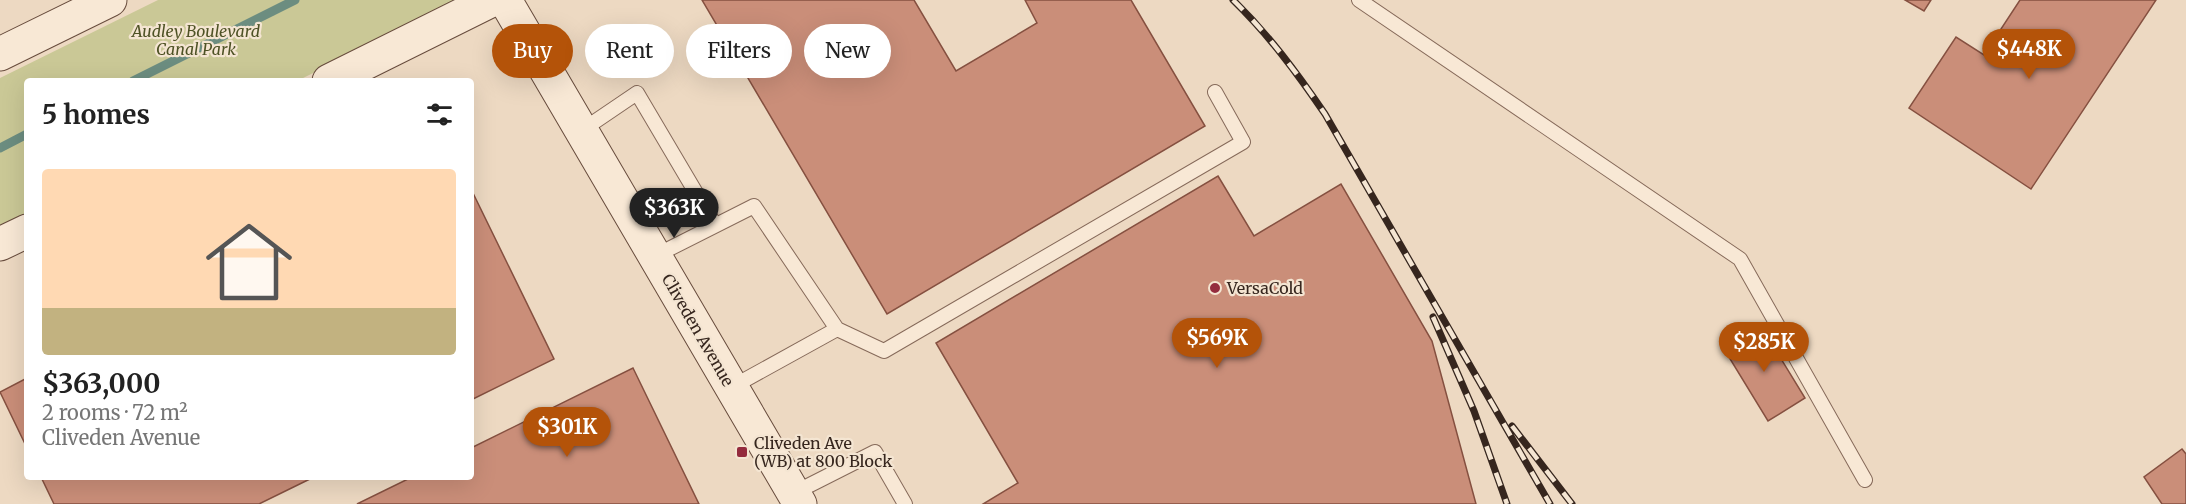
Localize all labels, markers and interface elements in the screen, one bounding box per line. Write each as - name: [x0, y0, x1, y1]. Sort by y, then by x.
- park label: Audley Boulevard Canal Park: [130, 21, 261, 59]
- chip: Buy: [492, 24, 573, 78]
- chip: Rent: [585, 24, 674, 78]
- chip: Filters: [686, 24, 792, 78]
- chip: New: [804, 24, 891, 78]
- pin: $448K: [1987, 29, 2071, 80]
- text: $448K: [1996, 36, 2062, 61]
- text: 5 homes: [42, 98, 150, 131]
- icon: filters: [423, 98, 456, 131]
- pin: $363K: [632, 188, 716, 239]
- text: $363K: [644, 195, 704, 220]
- icon: home: [195, 208, 303, 316]
- street label: Cliveden Avenue: [658, 270, 738, 390]
- place label: VersaCold: [1226, 278, 1303, 298]
- marker: VersaCold: [1208, 281, 1222, 295]
- pin: $569K: [1175, 318, 1259, 369]
- pin: $285K: [1722, 322, 1806, 373]
- text: $569K: [1186, 325, 1248, 350]
- text: $285K: [1733, 329, 1795, 354]
- text: $363,000: [42, 367, 160, 400]
- text: 2 rooms · 72 m²: [42, 400, 188, 425]
- pin: $301K: [525, 407, 609, 458]
- text: $301K: [537, 414, 597, 439]
- text: Cliveden Avenue: [42, 425, 200, 450]
- place label: Cliveden Ave (WB) at 800 Block: [754, 433, 893, 471]
- marker: Cliveden Ave (WB) at 800 Block: [735, 445, 749, 459]

